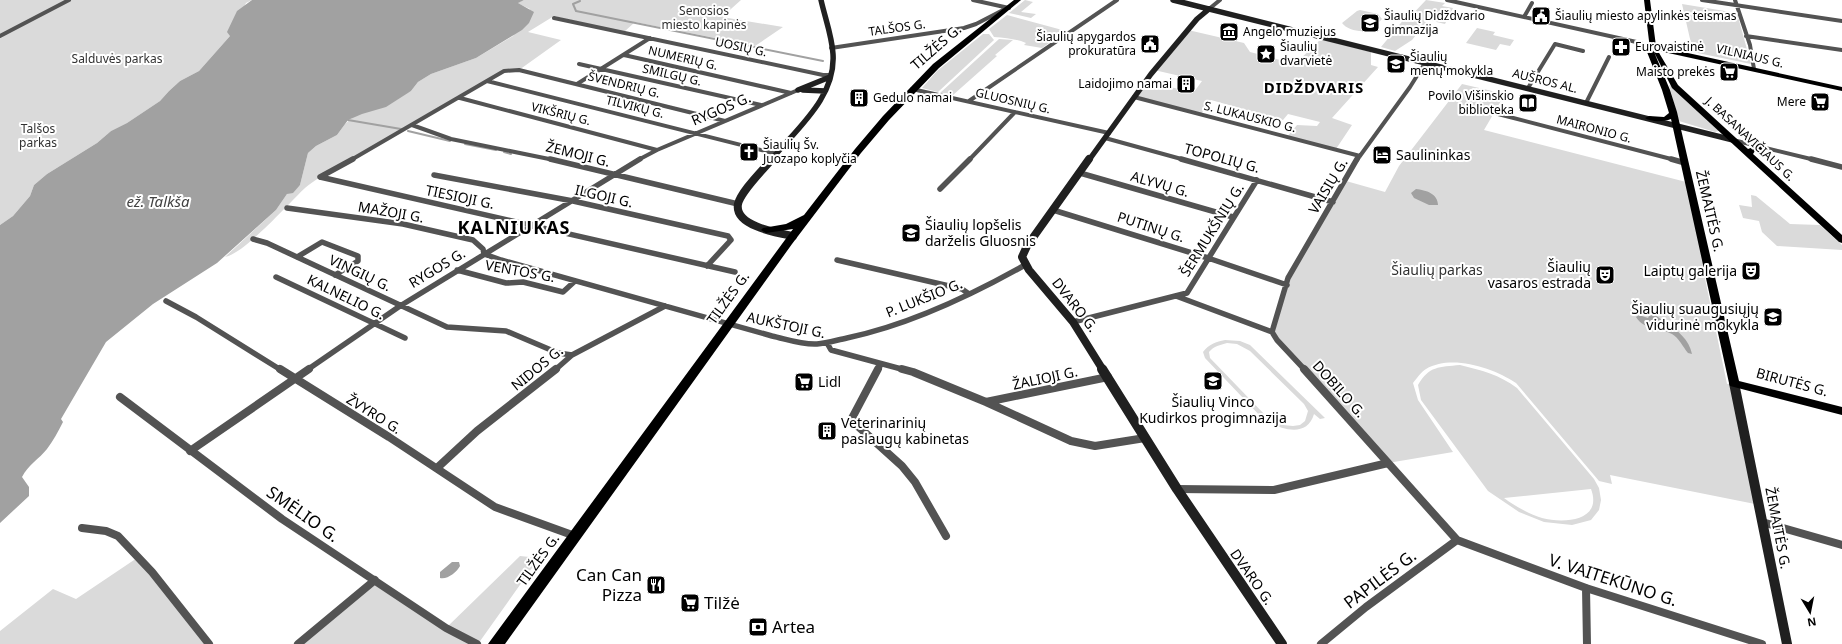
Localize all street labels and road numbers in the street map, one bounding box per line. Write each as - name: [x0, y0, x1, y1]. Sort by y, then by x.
- street label: TALŠOS G.: [867, 15, 927, 40]
- street label: TILŽĖS G.: [906, 19, 965, 74]
- street label: UOSIŲ G.: [714, 33, 769, 60]
- street label: VILNIAUS G.: [1715, 39, 1786, 72]
- street label: NUMERIŲ G.: [647, 41, 720, 74]
- street label: SMILGŲ G.: [641, 59, 703, 90]
- street label: AUŠROS AL.: [1511, 64, 1580, 97]
- street label: ŠVENDRIŲ G.: [586, 67, 662, 102]
- street label: GLUOSNIŲ G.: [974, 84, 1052, 117]
- street label: RYGOS G.: [688, 88, 753, 130]
- street label: TILVIKŲ G.: [604, 91, 666, 122]
- street label: J. BASANAVIČIAUS G.: [1701, 92, 1799, 185]
- street label: S. LUKAUSKIO G.: [1202, 97, 1298, 136]
- street label: VIKŠRIŲ G.: [530, 98, 593, 129]
- street label: MAIRONIO G.: [1555, 110, 1634, 147]
- street label: ŽEMOJI G.: [544, 136, 612, 171]
- street label: TOPOLIŲ G.: [1182, 138, 1262, 177]
- street label: VAISIŲ G.: [1304, 154, 1352, 217]
- street label: ALYVŲ G.: [1129, 166, 1192, 201]
- street label: ŽEMAITĖS G.: [1692, 168, 1729, 253]
- street label: ŠERMUKŠNIŲ G.: [1175, 179, 1248, 280]
- street label: TIESIOJI G.: [424, 180, 496, 213]
- street label: ILGOJI G.: [573, 180, 635, 211]
- street label: MAŽOJI G.: [357, 196, 426, 227]
- street label: PUTINŲ G.: [1115, 207, 1187, 246]
- street label: RYGOS G.: [405, 243, 469, 292]
- street label: VINGIŲ G.: [326, 250, 394, 295]
- street label: VENTOS G.: [484, 255, 556, 286]
- street label: TILŽĖS G.: [702, 267, 753, 328]
- street label: KALNELIO G.: [304, 270, 388, 323]
- street label: P. LUKŠIO G.: [883, 274, 965, 322]
- street label: DVARO G.: [1048, 274, 1103, 336]
- street label: AUKŠTOJI G.: [745, 307, 827, 342]
- street label: NIDOS G.: [507, 341, 567, 394]
- street label: DOBILO G.: [1309, 356, 1370, 421]
- street label: ŽALIOJI G.: [1011, 361, 1079, 394]
- street label: BIRUTĖS G.: [1754, 363, 1830, 400]
- street label: ŽVYRO G.: [343, 389, 405, 438]
- street label: SMĖLIO G.: [262, 480, 344, 547]
- street label: ŽEMAITĖS G.: [1761, 485, 1796, 570]
- street label: TILŽĖS G.: [512, 529, 563, 590]
- street label: PAPILĖS G.: [1339, 544, 1421, 613]
- street label: DVARO G.: [1226, 545, 1279, 608]
- street label: V. VAITEKŪNO G.: [1546, 548, 1680, 611]

